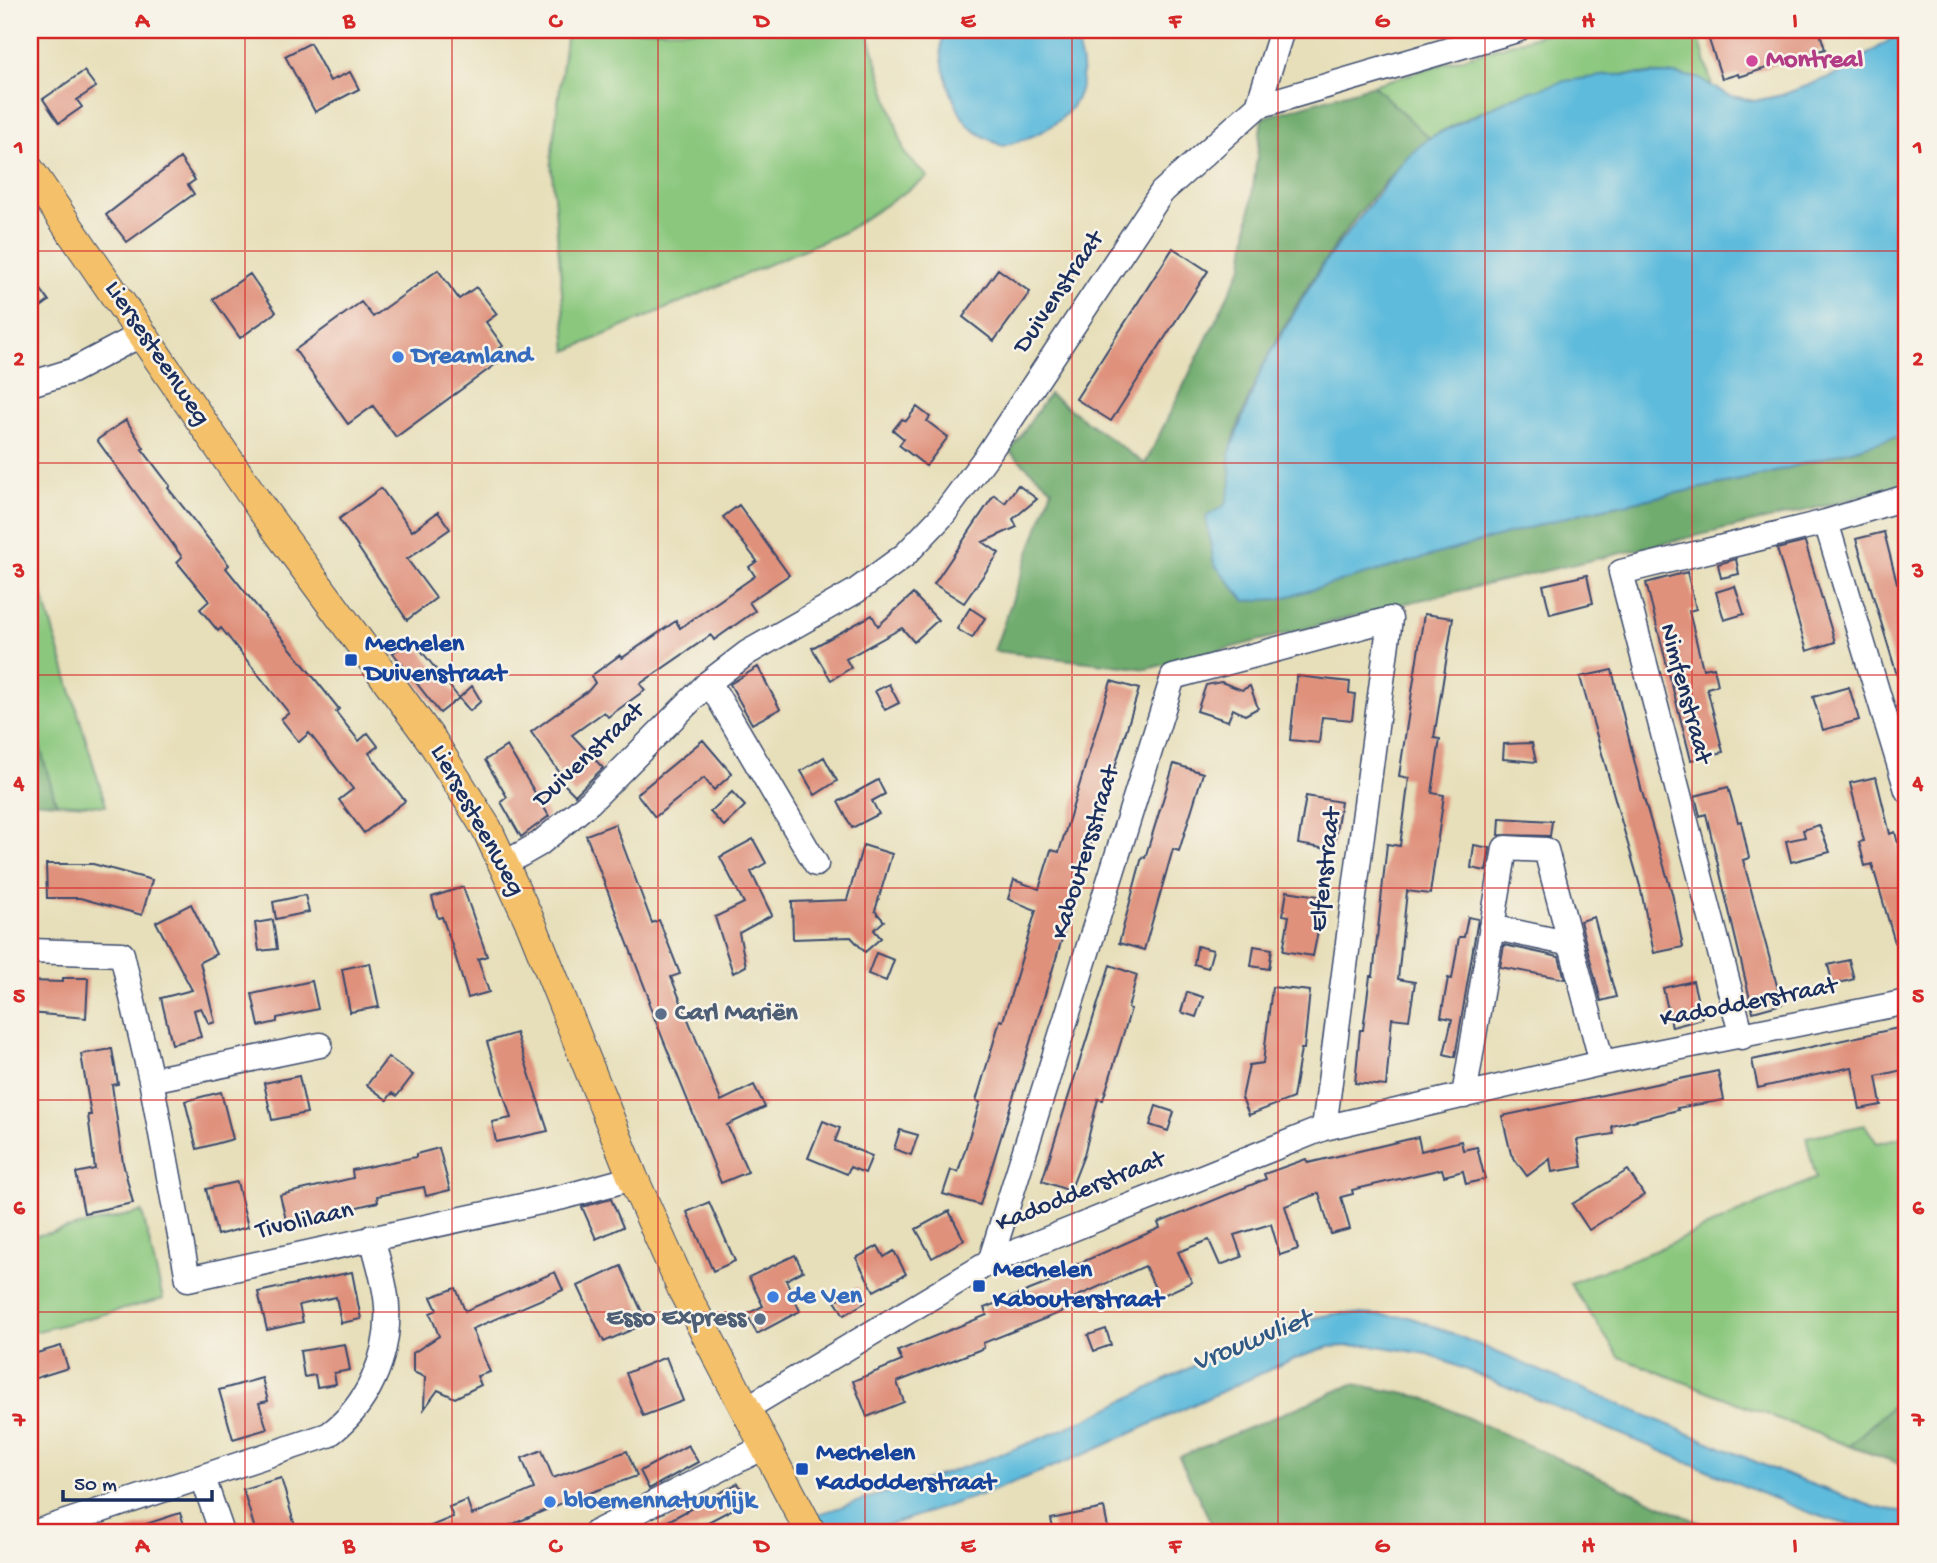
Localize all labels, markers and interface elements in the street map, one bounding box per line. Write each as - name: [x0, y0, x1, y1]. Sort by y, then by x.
- text: A: [134, 9, 150, 36]
- text: B: [342, 9, 356, 36]
- text: C: [549, 9, 564, 36]
- text: D: [753, 9, 771, 36]
- text: E: [961, 9, 977, 36]
- text: F: [1168, 9, 1183, 36]
- text: G: [1375, 9, 1391, 36]
- text: H: [1581, 9, 1595, 36]
- text: I: [1792, 9, 1798, 36]
- place label: Montreal: [1766, 46, 1864, 77]
- marker: Montreal: [1744, 53, 1760, 69]
- text: 1: [13, 135, 24, 162]
- text: 1: [1912, 135, 1923, 162]
- street label: Duivenstraat: [1007, 224, 1114, 362]
- street label: Liersesteenweg: [96, 275, 216, 433]
- place label: Dreamland: [410, 342, 535, 373]
- text: 2: [13, 347, 25, 374]
- text: 2: [1912, 347, 1924, 374]
- marker: Dreamland: [390, 349, 406, 365]
- text: 3: [12, 559, 25, 586]
- text: 3: [1911, 559, 1924, 586]
- street label: Nimfenstraat: [1650, 621, 1718, 770]
- place label: Mechelen Duivenstraat: [363, 630, 508, 691]
- marker: Mechelen Duivenstraat: [343, 652, 359, 668]
- street label: Duivenstraat: [526, 695, 654, 817]
- street label: Liersesteenweg: [422, 740, 530, 902]
- street label: Kaboutersstraat: [1046, 760, 1129, 944]
- text: 4: [13, 771, 25, 798]
- text: 4: [1912, 771, 1924, 798]
- street label: Elfenstraat: [1304, 804, 1350, 934]
- street label: Kadodderstraat: [1658, 971, 1842, 1036]
- text: 5: [13, 984, 25, 1011]
- text: 5: [1912, 984, 1924, 1011]
- place label: Carl Mariën: [675, 999, 798, 1030]
- marker: Carl Mariën: [653, 1006, 669, 1022]
- street label: Kadodderstraat: [992, 1144, 1172, 1241]
- text: 6: [13, 1196, 26, 1223]
- street label: Tivolilaan: [251, 1196, 357, 1249]
- text: 6: [1912, 1196, 1925, 1223]
- place label: Mechelen Kabouterstraat: [992, 1256, 1166, 1317]
- marker: Mechelen Kabouterstraat: [971, 1278, 987, 1294]
- place label: de Ven: [787, 1282, 863, 1313]
- marker: de Ven: [765, 1289, 781, 1305]
- water label: Vrouwvliet: [1188, 1302, 1321, 1381]
- place label: Esso Express: [607, 1304, 747, 1335]
- marker: Esso Express: [752, 1311, 768, 1327]
- text: 7: [12, 1408, 26, 1435]
- text: 7: [1911, 1408, 1925, 1435]
- place label: Mechelen Kadodderstraat: [815, 1439, 998, 1500]
- scale bar: [63, 1458, 212, 1502]
- marker: Mechelen Kadodderstraat: [794, 1461, 810, 1477]
- text: 50 m: [74, 1474, 117, 1499]
- place label: bloemennatuurlijk: [563, 1487, 760, 1518]
- marker: bloemennatuurlijk: [542, 1494, 558, 1510]
- text: A: [134, 1534, 150, 1561]
- text: B: [342, 1534, 356, 1561]
- text: C: [549, 1534, 564, 1561]
- text: D: [753, 1534, 771, 1561]
- text: E: [961, 1534, 977, 1561]
- text: F: [1168, 1534, 1183, 1561]
- text: G: [1375, 1534, 1391, 1561]
- text: H: [1581, 1534, 1595, 1561]
- text: I: [1792, 1534, 1798, 1561]

